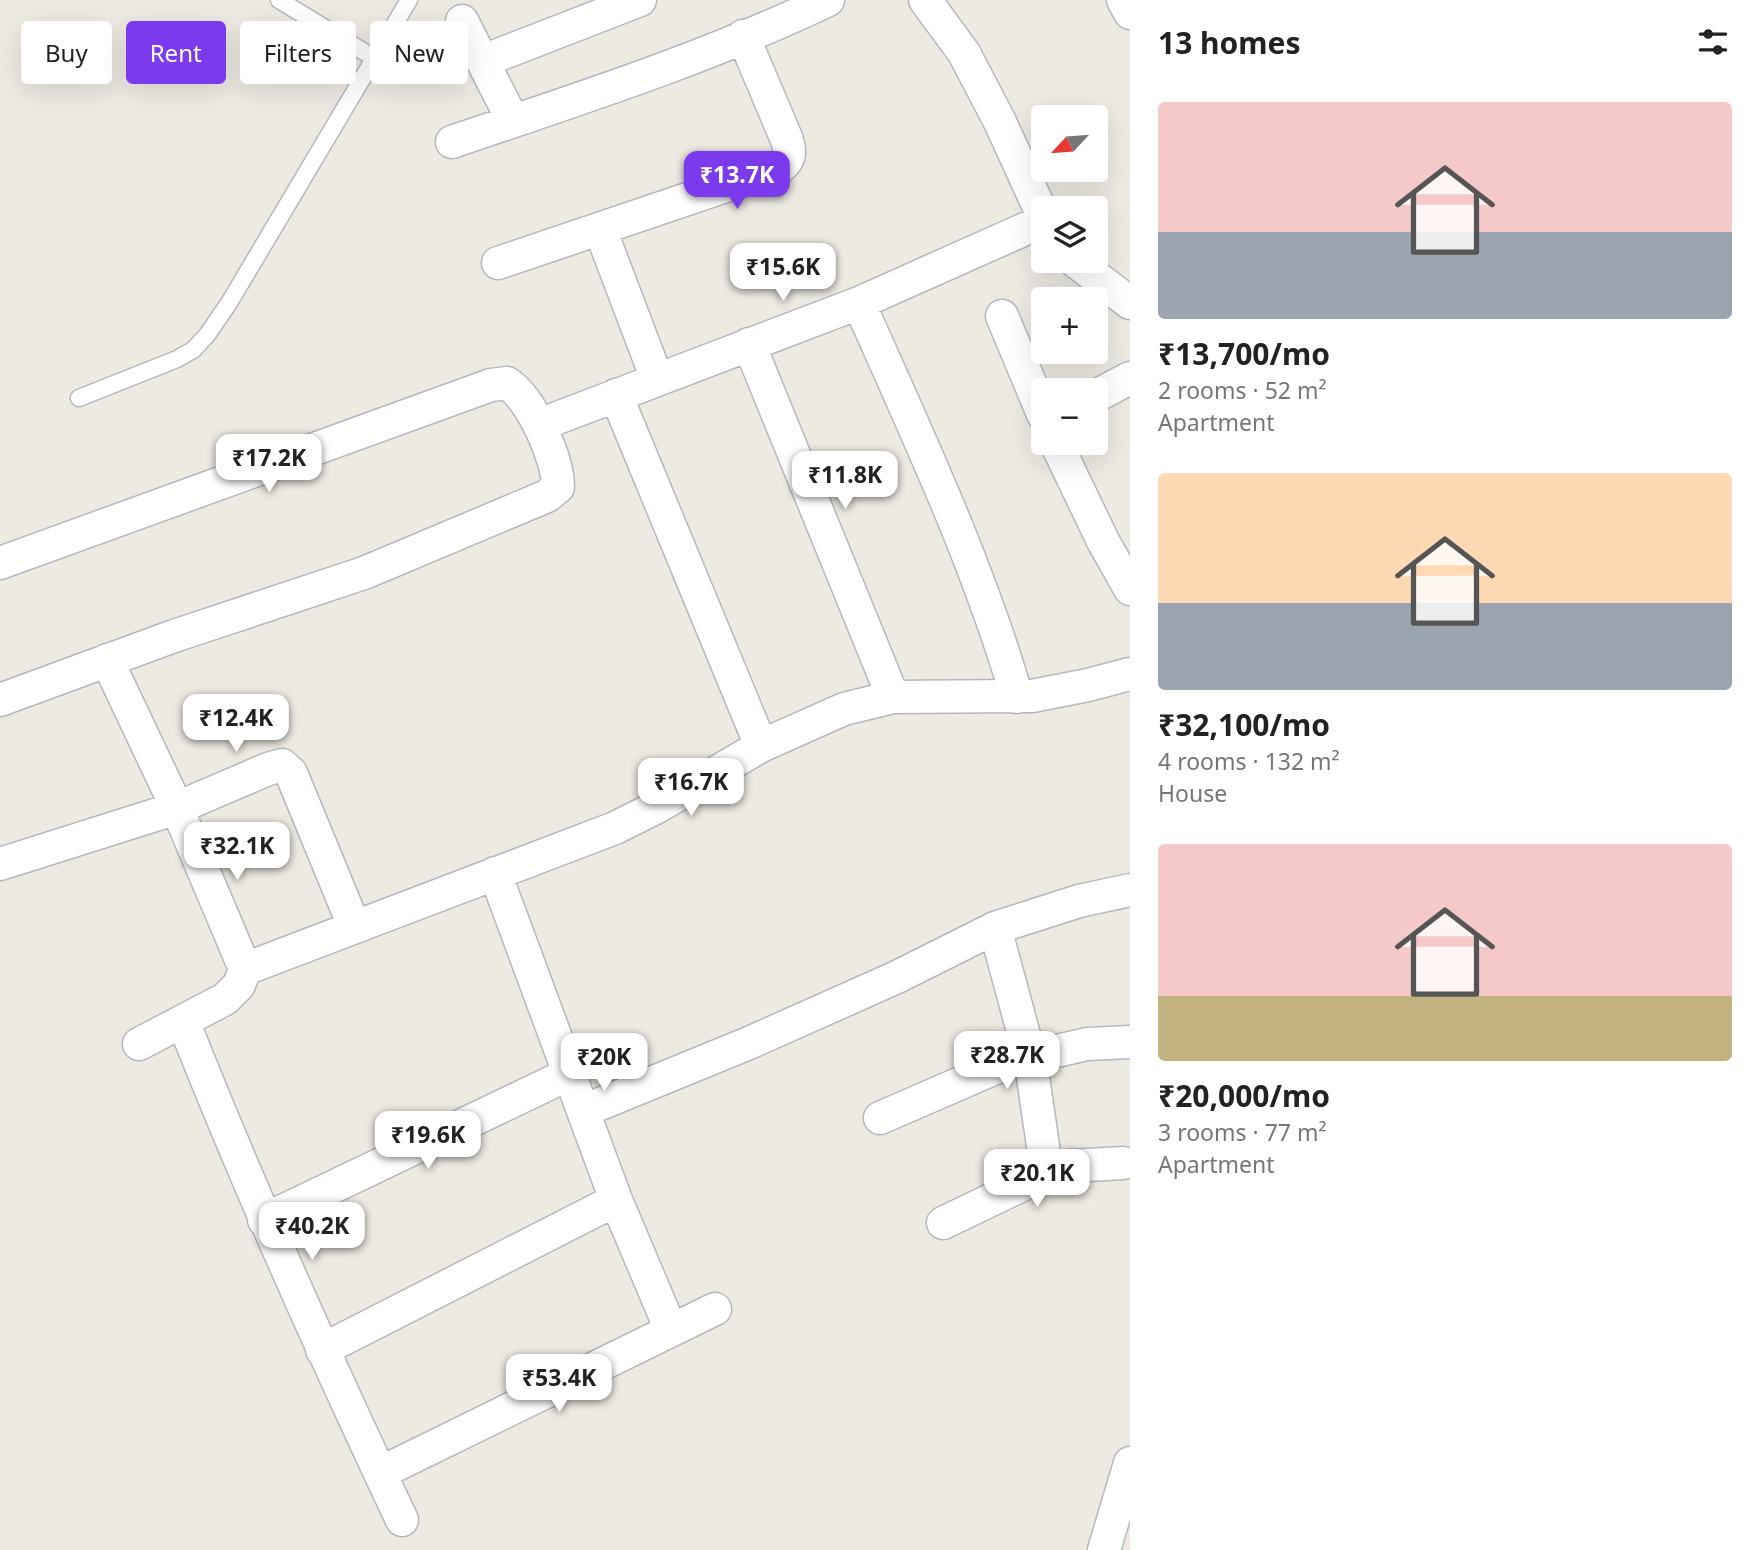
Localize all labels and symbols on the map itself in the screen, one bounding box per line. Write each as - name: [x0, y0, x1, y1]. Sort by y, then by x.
- north arrow: [1031, 105, 1108, 182]
- pin: ₹13.7K: [680, 152, 794, 211]
- pin: ₹15.6K: [726, 244, 840, 303]
- pin: ₹17.2K: [212, 434, 326, 494]
- pin: ₹11.8K: [788, 452, 902, 511]
- pin: ₹12.4K: [179, 694, 293, 754]
- pin: ₹16.7K: [634, 758, 748, 818]
- pin: ₹32.1K: [180, 822, 294, 882]
- pin: ₹28.7K: [950, 1032, 1064, 1091]
- pin: ₹20K: [563, 1034, 645, 1093]
- pin: ₹19.6K: [371, 1112, 485, 1171]
- pin: ₹20.1K: [980, 1150, 1094, 1209]
- pin: ₹40.2K: [255, 1202, 369, 1262]
- pin: ₹53.4K: [502, 1354, 616, 1414]

